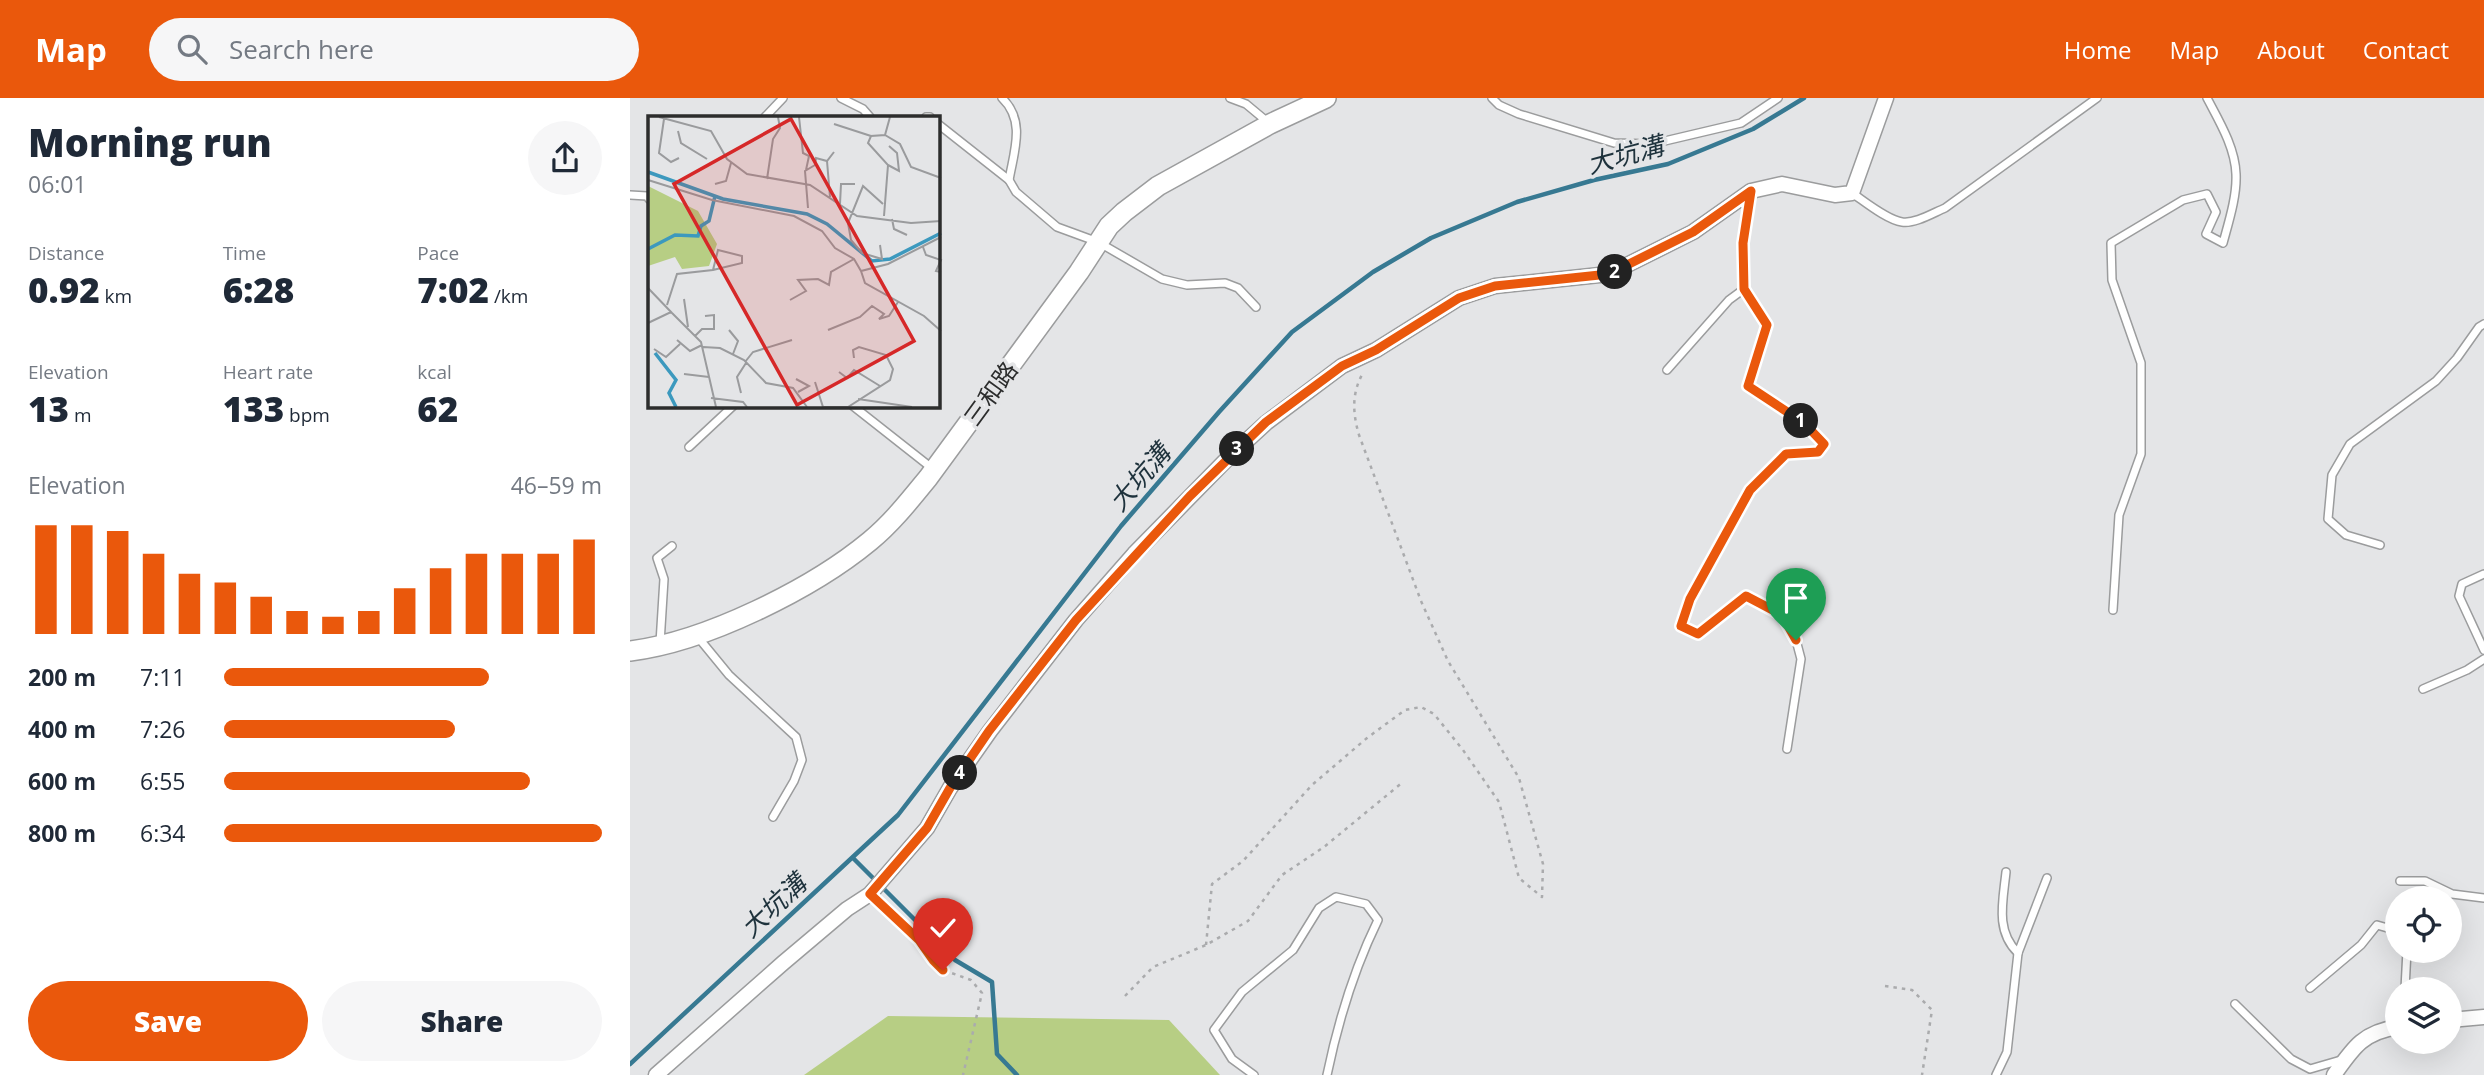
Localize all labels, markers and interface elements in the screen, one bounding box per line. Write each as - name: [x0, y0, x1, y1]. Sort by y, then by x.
- search box: [149, 18, 639, 81]
- text: Map: [35, 27, 107, 72]
- icon: search: [173, 30, 211, 68]
- text: Search here: [229, 31, 374, 67]
- text: Home: [2064, 33, 2132, 66]
- text: Map: [2170, 33, 2219, 66]
- text: About: [2257, 33, 2325, 66]
- text: Contact: [2363, 33, 2449, 66]
- text: Morning run: [28, 116, 272, 168]
- inset map: [648, 116, 940, 408]
- button: share: [528, 121, 602, 195]
- water label: 大坑溝: [1583, 125, 1671, 181]
- text: 06:01: [28, 168, 87, 200]
- text: Distance: [28, 240, 104, 266]
- text: Time: [223, 240, 266, 266]
- text: Pace: [417, 240, 459, 266]
- pin: 2: [1598, 254, 1632, 290]
- text: 2: [1609, 258, 1620, 284]
- text: 0.92: [28, 266, 100, 313]
- text: 6:28: [223, 266, 294, 313]
- text: 7:02: [417, 266, 489, 313]
- text: km: [100, 283, 132, 309]
- text: /km: [489, 283, 528, 309]
- street label: 三和路: [955, 354, 1025, 432]
- text: Elevation: [28, 359, 109, 385]
- text: Heart rate: [223, 359, 313, 385]
- text: kcal: [417, 359, 452, 385]
- text: 13: [28, 385, 69, 432]
- text: 133: [223, 385, 284, 432]
- text: 62: [417, 385, 458, 432]
- text: m: [69, 402, 92, 428]
- text: bpm: [284, 402, 330, 428]
- pin: 1: [1784, 404, 1818, 438]
- text: 1: [1795, 407, 1806, 433]
- pin: 3: [1220, 432, 1254, 466]
- water label: 大坑溝: [1100, 433, 1181, 518]
- text: 3: [1231, 435, 1242, 461]
- text: Elevation: [28, 469, 126, 501]
- text: 46–59 m: [511, 469, 602, 501]
- pin: [1766, 568, 1826, 640]
- icon: arrive: [1777, 579, 1815, 617]
- text: 200 m: [28, 661, 96, 693]
- text: 7:11: [140, 661, 186, 693]
- text: 400 m: [28, 713, 96, 745]
- text: 7:26: [140, 713, 186, 745]
- pin: 4: [942, 756, 978, 790]
- text: 4: [954, 759, 965, 785]
- text: 600 m: [28, 765, 96, 797]
- text: 6:55: [140, 765, 186, 797]
- text: 800 m: [28, 817, 96, 849]
- text: 6:34: [140, 817, 186, 849]
- water label: 大坑溝: [732, 863, 817, 945]
- map controls: [2385, 886, 2462, 1054]
- button: locate: [2385, 886, 2462, 963]
- pin: [913, 898, 973, 970]
- icon: check: [924, 909, 962, 947]
- button: layers: [2385, 977, 2462, 1054]
- button: Save: [28, 981, 308, 1061]
- button: Share: [322, 981, 602, 1061]

